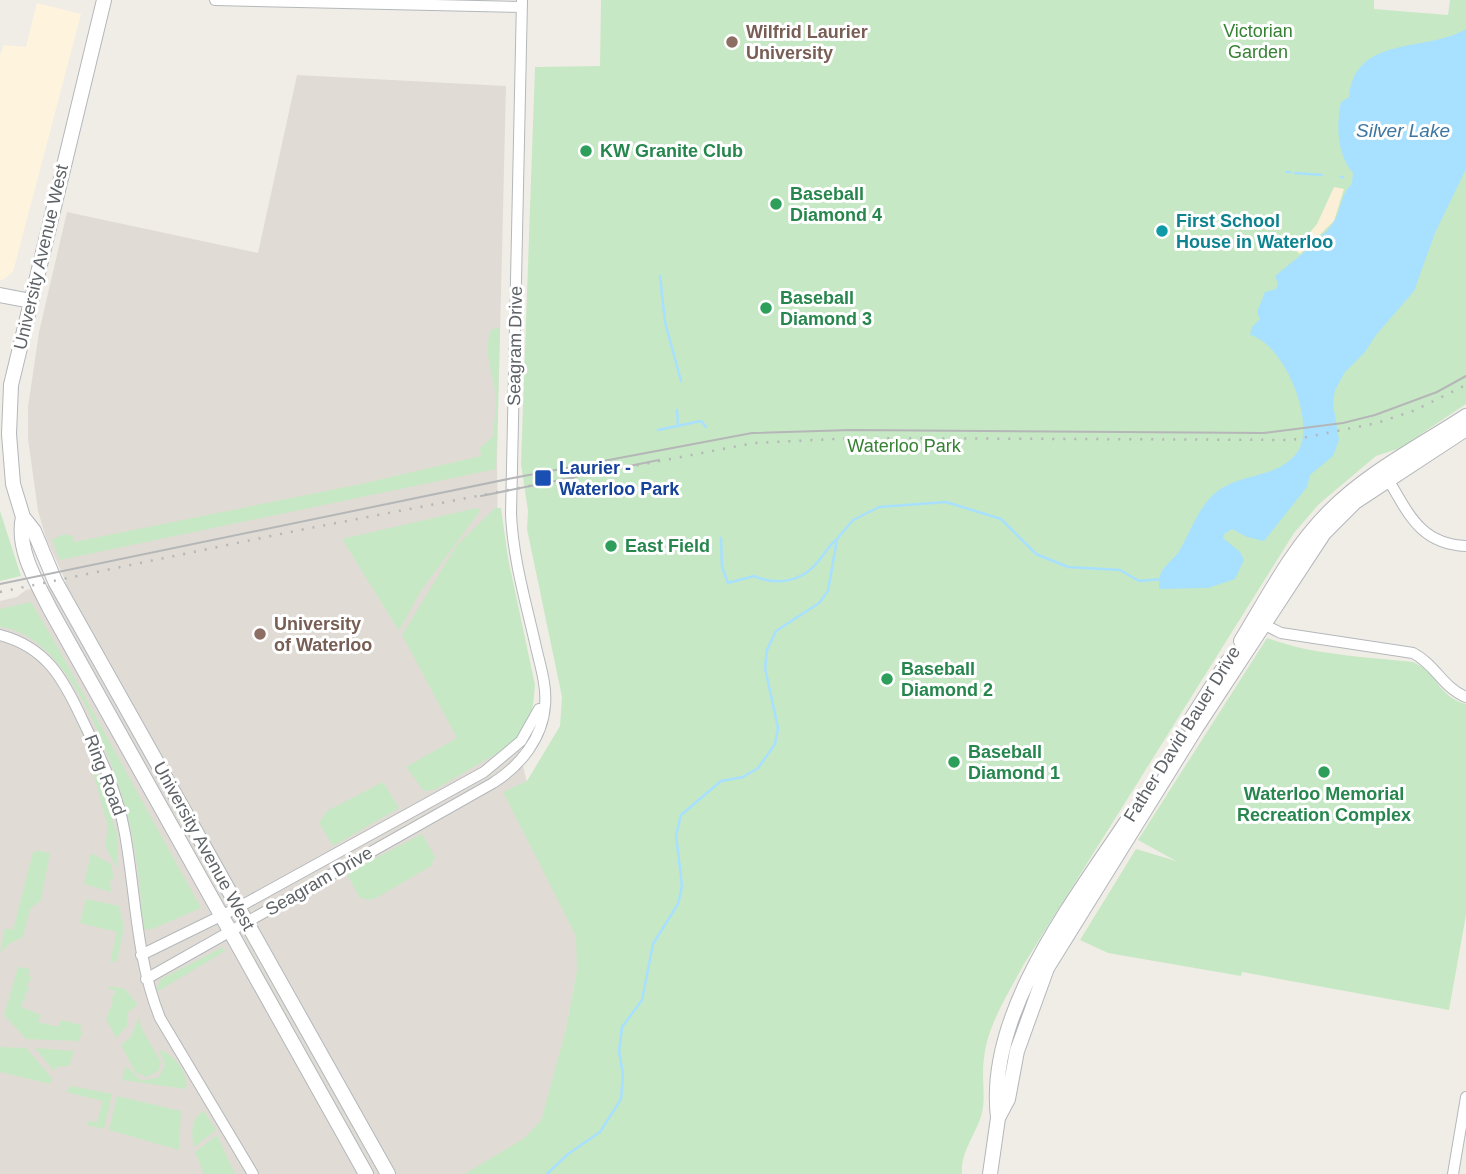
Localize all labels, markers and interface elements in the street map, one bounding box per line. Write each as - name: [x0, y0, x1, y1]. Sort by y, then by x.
- park label: Victorian Garden: [1223, 21, 1293, 62]
- place label: Wilfrid Laurier University: [746, 22, 868, 63]
- marker: Wilfrid Laurier University: [724, 34, 740, 50]
- water label: Silver Lake: [1356, 120, 1450, 141]
- place label: KW Granite Club: [600, 141, 743, 161]
- marker: KW Granite Club: [578, 143, 594, 159]
- street label: University Avenue West: [10, 162, 72, 352]
- place label: Baseball Diamond 4: [790, 184, 882, 225]
- marker: Baseball Diamond 4: [768, 196, 784, 212]
- place label: First School House in Waterloo: [1176, 211, 1333, 252]
- marker: First School House in Waterloo: [1154, 223, 1170, 239]
- street label: Seagram Drive: [504, 286, 526, 406]
- place label: Baseball Diamond 3: [780, 288, 872, 329]
- marker: Baseball Diamond 3: [758, 300, 774, 316]
- park label: Waterloo Park: [847, 436, 962, 456]
- place label: Laurier - Waterloo Park: [559, 458, 680, 499]
- marker: Laurier - Waterloo Park: [533, 468, 553, 488]
- place label: East Field: [625, 536, 710, 556]
- marker: East Field: [603, 538, 619, 554]
- place label: University of Waterloo: [274, 614, 372, 655]
- marker: University of Waterloo: [252, 626, 268, 642]
- street label: Father David Bauer Drive: [1120, 643, 1244, 825]
- place label: Baseball Diamond 2: [901, 659, 993, 700]
- marker: Baseball Diamond 2: [879, 671, 895, 687]
- street label: Ring Road: [80, 732, 130, 818]
- place label: Baseball Diamond 1: [968, 742, 1060, 783]
- marker: Baseball Diamond 1: [946, 754, 962, 770]
- street label: University Avenue West: [149, 758, 259, 934]
- marker: Waterloo Memorial Recreation Complex: [1316, 764, 1332, 780]
- place label: Waterloo Memorial Recreation Complex: [1237, 784, 1411, 825]
- street label: Seagram Drive: [262, 842, 376, 920]

